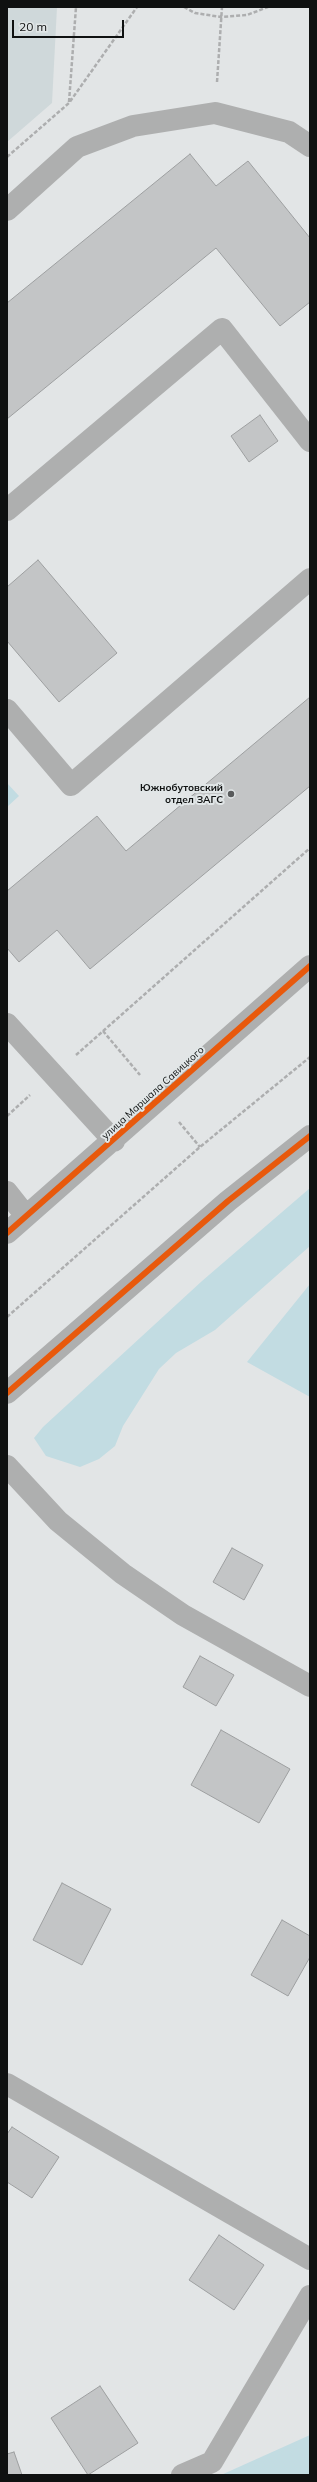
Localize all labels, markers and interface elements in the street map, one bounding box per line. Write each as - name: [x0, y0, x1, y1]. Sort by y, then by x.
- scale bar: [14, 12, 126, 38]
- text: 20 m: [19, 19, 47, 34]
- place label: Южнобутовский отдел ЗАГС: [140, 782, 223, 806]
- marker: Южнобутовский отдел ЗАГС: [226, 789, 236, 799]
- street label: улица Маршала Савицкого: [99, 1044, 207, 1142]

